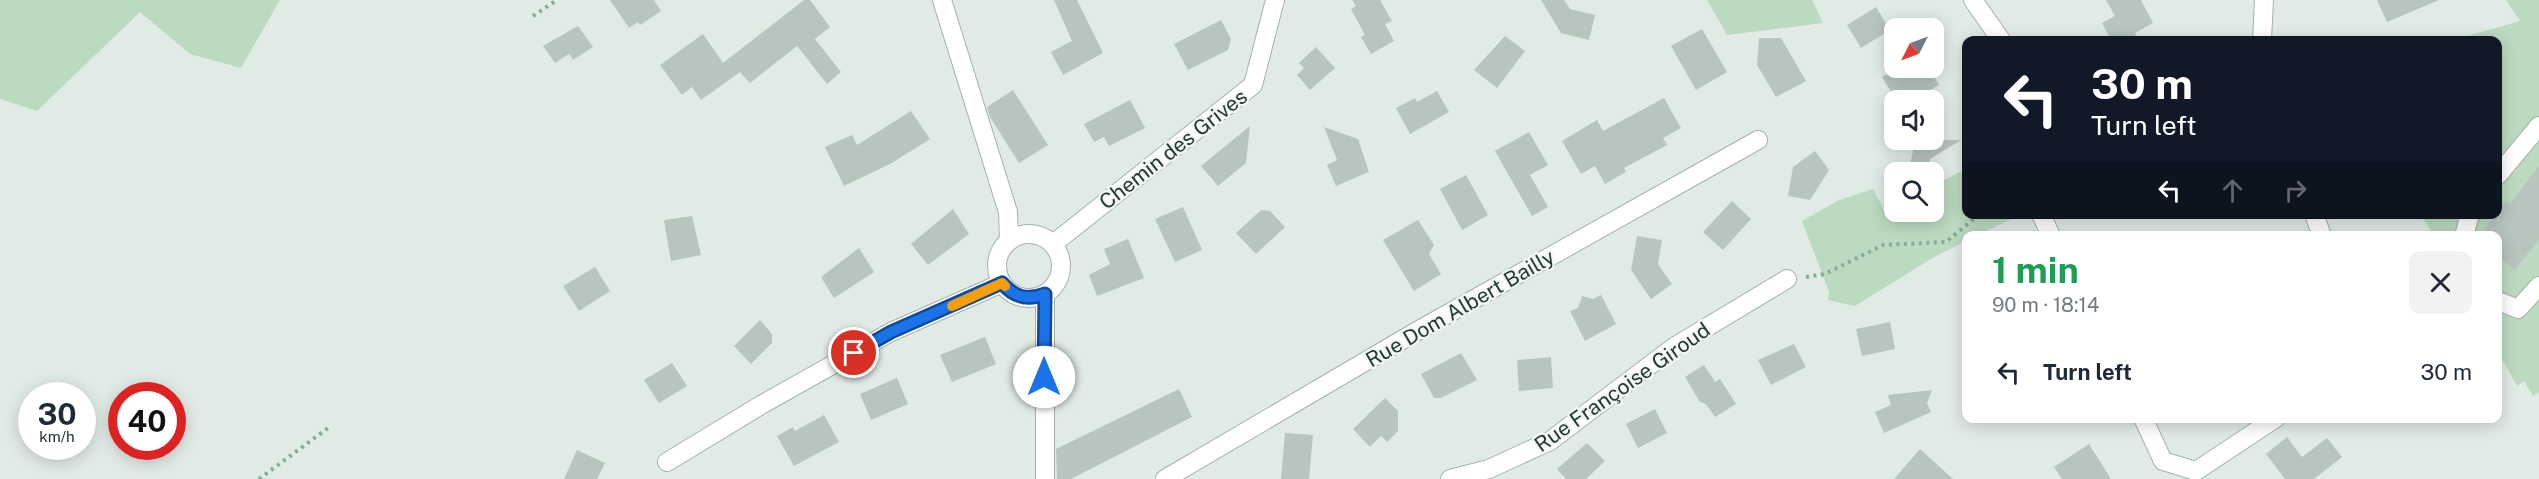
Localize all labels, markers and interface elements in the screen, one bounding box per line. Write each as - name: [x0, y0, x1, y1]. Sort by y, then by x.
- north arrow: [1884, 18, 1944, 78]
- map controls: [1884, 18, 1944, 222]
- text: 30 m: [2091, 59, 2193, 108]
- icon: left: [1992, 60, 2070, 138]
- street label: Chemin des Grives: [1094, 84, 1252, 214]
- button: sound: [1884, 90, 1944, 150]
- text: Turn left: [2091, 109, 2197, 141]
- button: search: [1884, 162, 1944, 222]
- icon: left: [2153, 174, 2186, 207]
- icon: ahead: [2216, 174, 2249, 207]
- icon: right: [2279, 174, 2312, 207]
- street label: Rue Dom Albert Bailly: [1361, 244, 1559, 372]
- text: 1 min: [1992, 249, 2079, 291]
- button: close: [2409, 251, 2472, 314]
- text: 90 m · 18:14: [1992, 293, 2099, 317]
- street label: Rue Françoise Giroud: [1529, 317, 1715, 457]
- pin: [828, 327, 879, 378]
- icon: arrive: [837, 336, 870, 369]
- position arrow: [1012, 345, 1076, 409]
- icon: left: [1992, 356, 2025, 389]
- text: Turn left: [2043, 359, 2132, 385]
- text: 30 m: [2420, 359, 2472, 385]
- speed limit sign: 40: [108, 382, 186, 460]
- text: 30: [37, 396, 77, 432]
- text: km/h: [39, 428, 75, 445]

